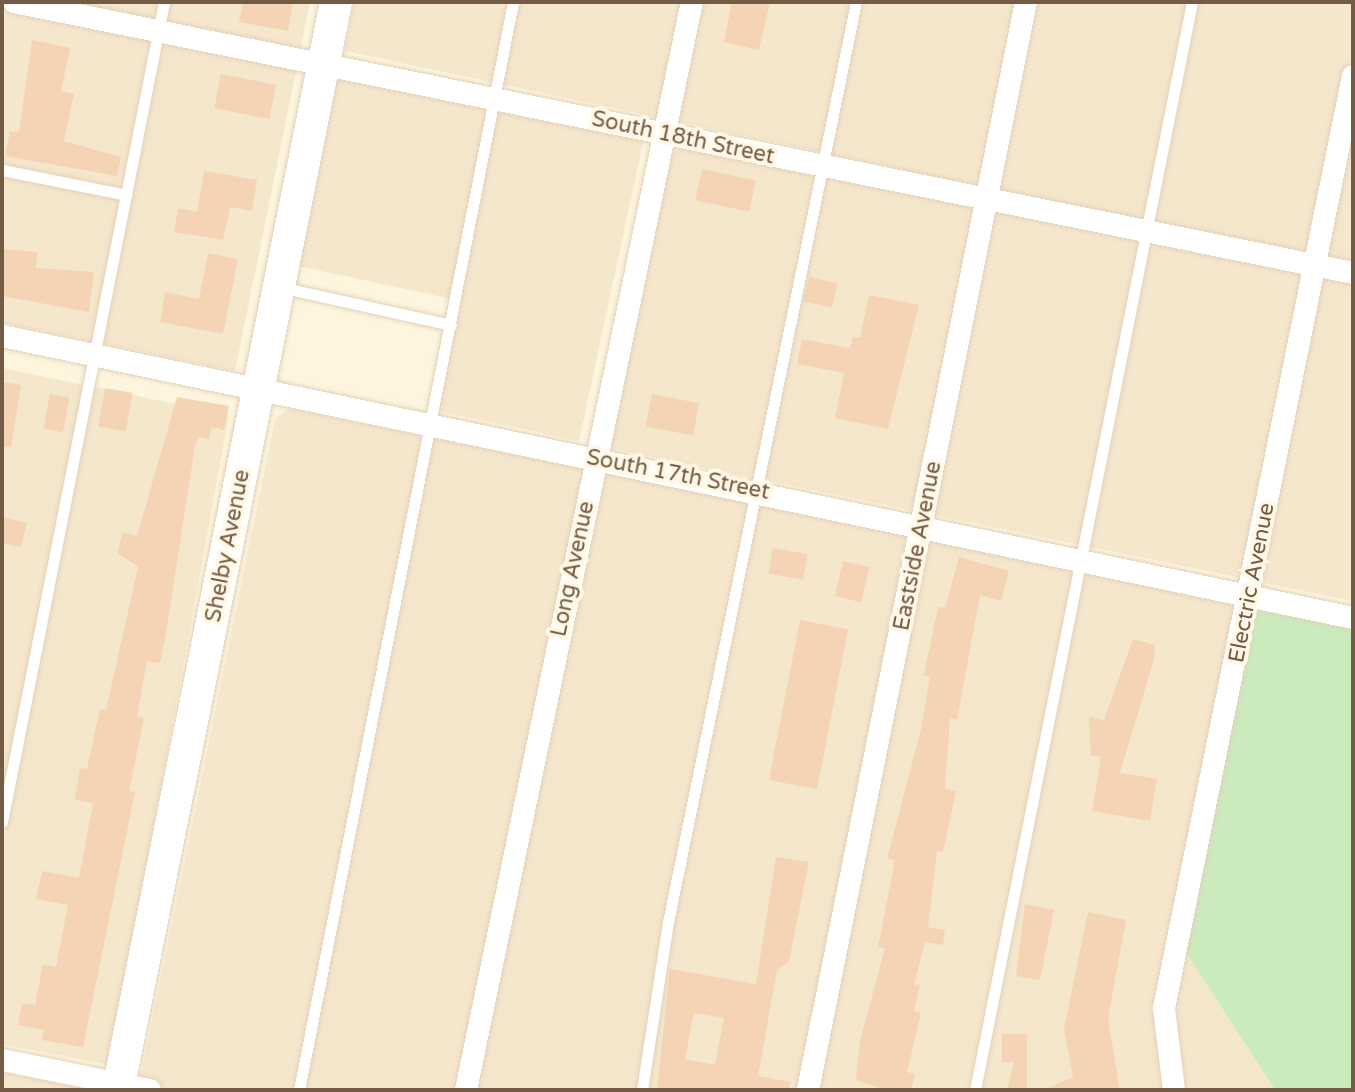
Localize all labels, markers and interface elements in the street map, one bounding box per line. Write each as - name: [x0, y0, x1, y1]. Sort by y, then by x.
- street label: South 18th Street: [589, 106, 777, 170]
- street label: South 17th Street: [584, 444, 772, 506]
- street label: Eastside Avenue: [889, 459, 947, 633]
- street label: Shelby Avenue: [200, 468, 256, 624]
- street label: Long Avenue: [546, 499, 600, 639]
- street label: Electric Avenue: [1224, 501, 1280, 665]

